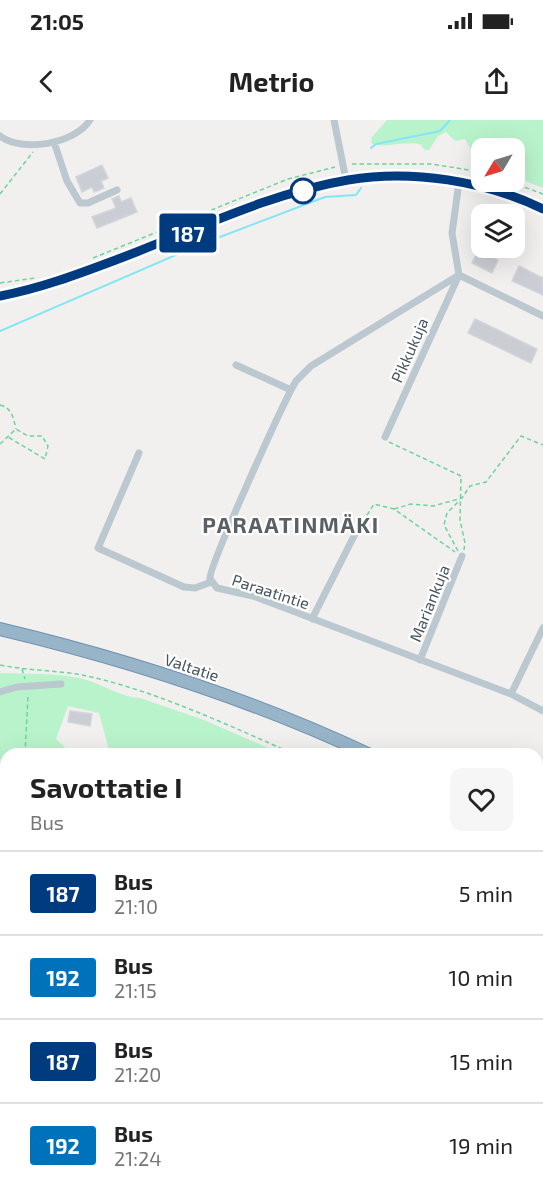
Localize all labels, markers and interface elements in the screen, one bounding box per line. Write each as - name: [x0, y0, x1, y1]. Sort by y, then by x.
- text: 21:05: [30, 8, 84, 34]
- icon: back: [30, 65, 63, 98]
- text: Metrio: [229, 65, 314, 97]
- icon: share: [480, 65, 513, 98]
- north arrow: [471, 138, 525, 192]
- map controls: [471, 138, 525, 258]
- unlabelled marker: [290, 178, 316, 204]
- button: layers: [471, 204, 525, 258]
- line badge: 187: [154, 214, 222, 252]
- text: 187: [171, 221, 205, 246]
- street label: Pikkukuja: [386, 315, 433, 386]
- district label: PARAATINMÄKI: [202, 511, 380, 537]
- street label: Mariankuja: [405, 562, 454, 645]
- street label: Paraatintie: [230, 570, 312, 612]
- street label: Valtatie: [162, 649, 222, 685]
- button: heart: [450, 768, 513, 831]
- text: Savottatie I: [30, 770, 182, 804]
- text: Bus: [30, 810, 64, 834]
- text: Bus: [114, 868, 153, 894]
- text: 5 min: [459, 880, 513, 906]
- text: 187: [46, 881, 80, 906]
- text: 21:10: [114, 894, 158, 918]
- text: Bus: [114, 952, 153, 978]
- text: 10 min: [449, 964, 513, 990]
- text: 192: [46, 965, 80, 990]
- text: 21:15: [114, 978, 157, 1002]
- text: Bus: [114, 1036, 153, 1062]
- text: 15 min: [450, 1048, 513, 1074]
- text: 187: [46, 1049, 80, 1074]
- text: 21:20: [114, 1062, 161, 1086]
- text: Bus: [114, 1120, 153, 1146]
- text: 19 min: [449, 1132, 513, 1158]
- text: 192: [46, 1133, 80, 1158]
- text: 21:24: [114, 1146, 161, 1170]

